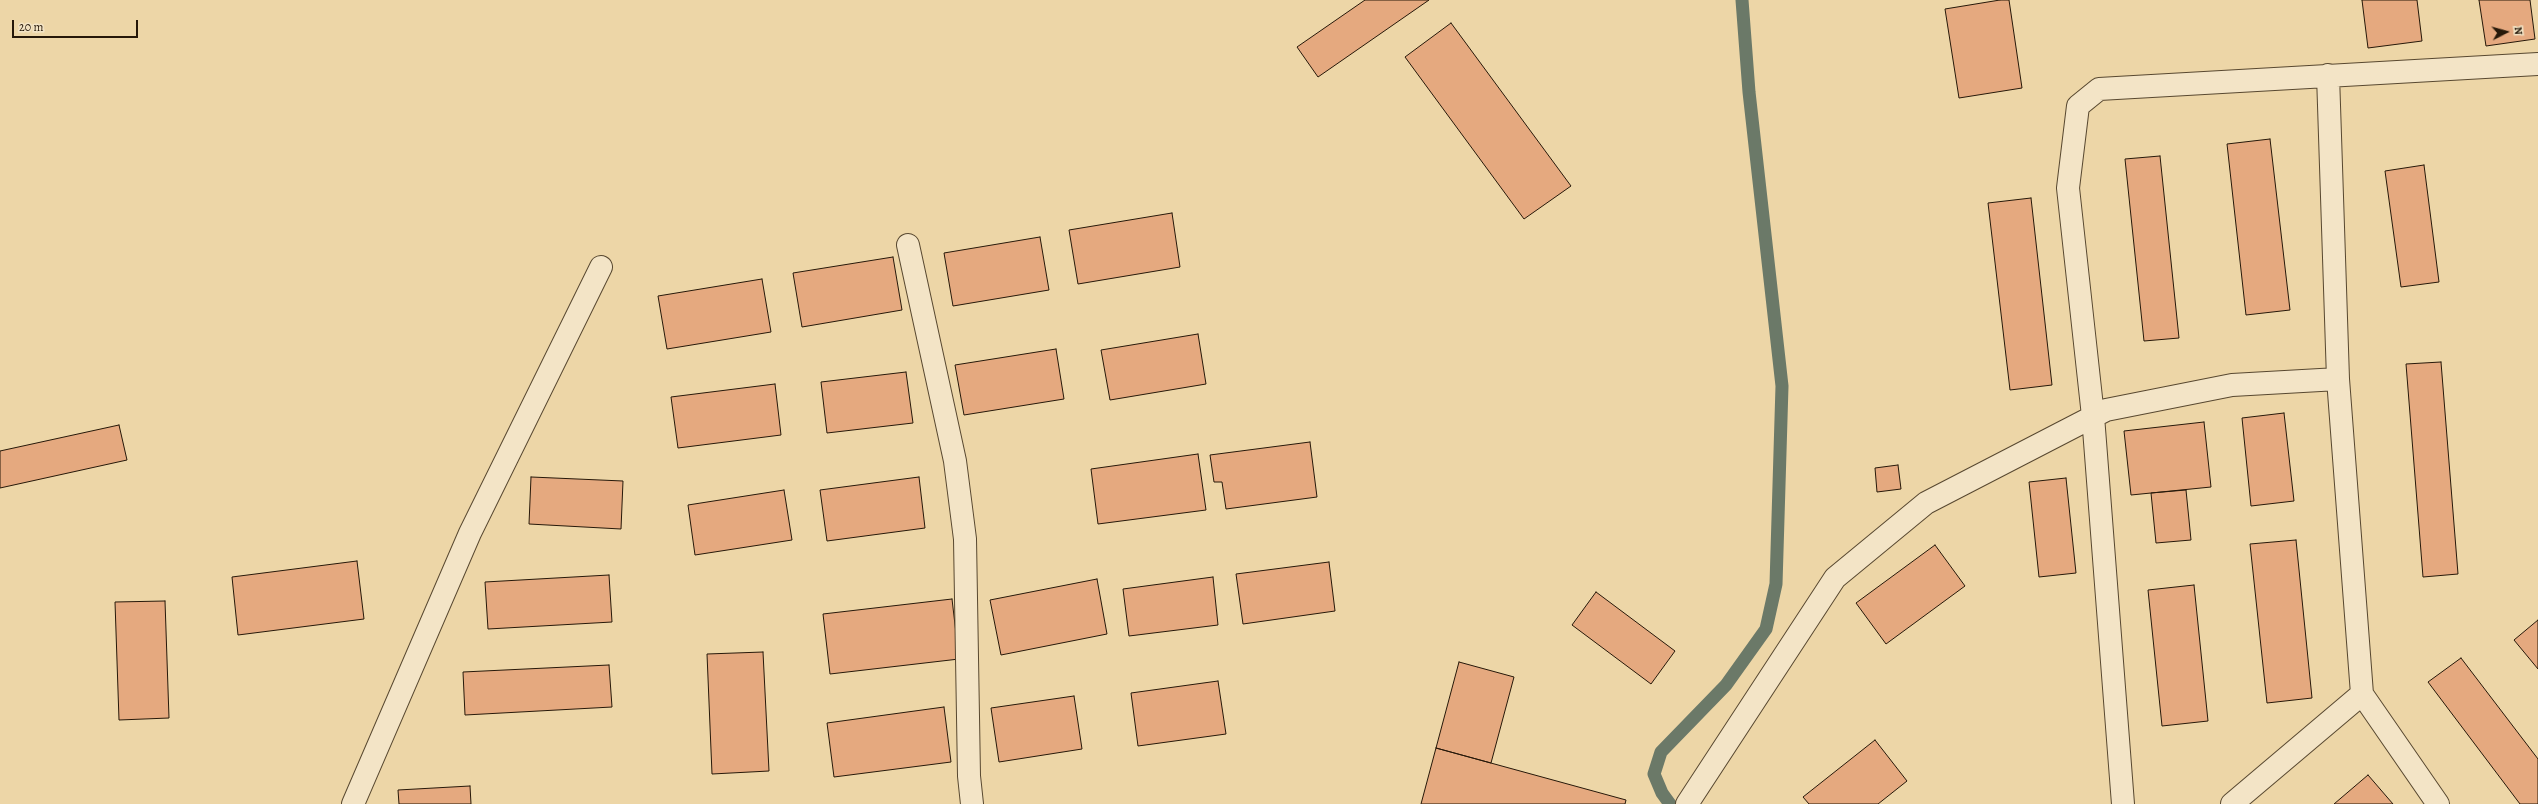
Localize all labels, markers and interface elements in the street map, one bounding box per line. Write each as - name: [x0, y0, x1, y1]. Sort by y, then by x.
- scale bar: [14, 12, 140, 38]
- north arrow: [2486, 12, 2526, 52]
- text: 20 m: [19, 19, 43, 35]
- text: N: [2511, 26, 2526, 35]

